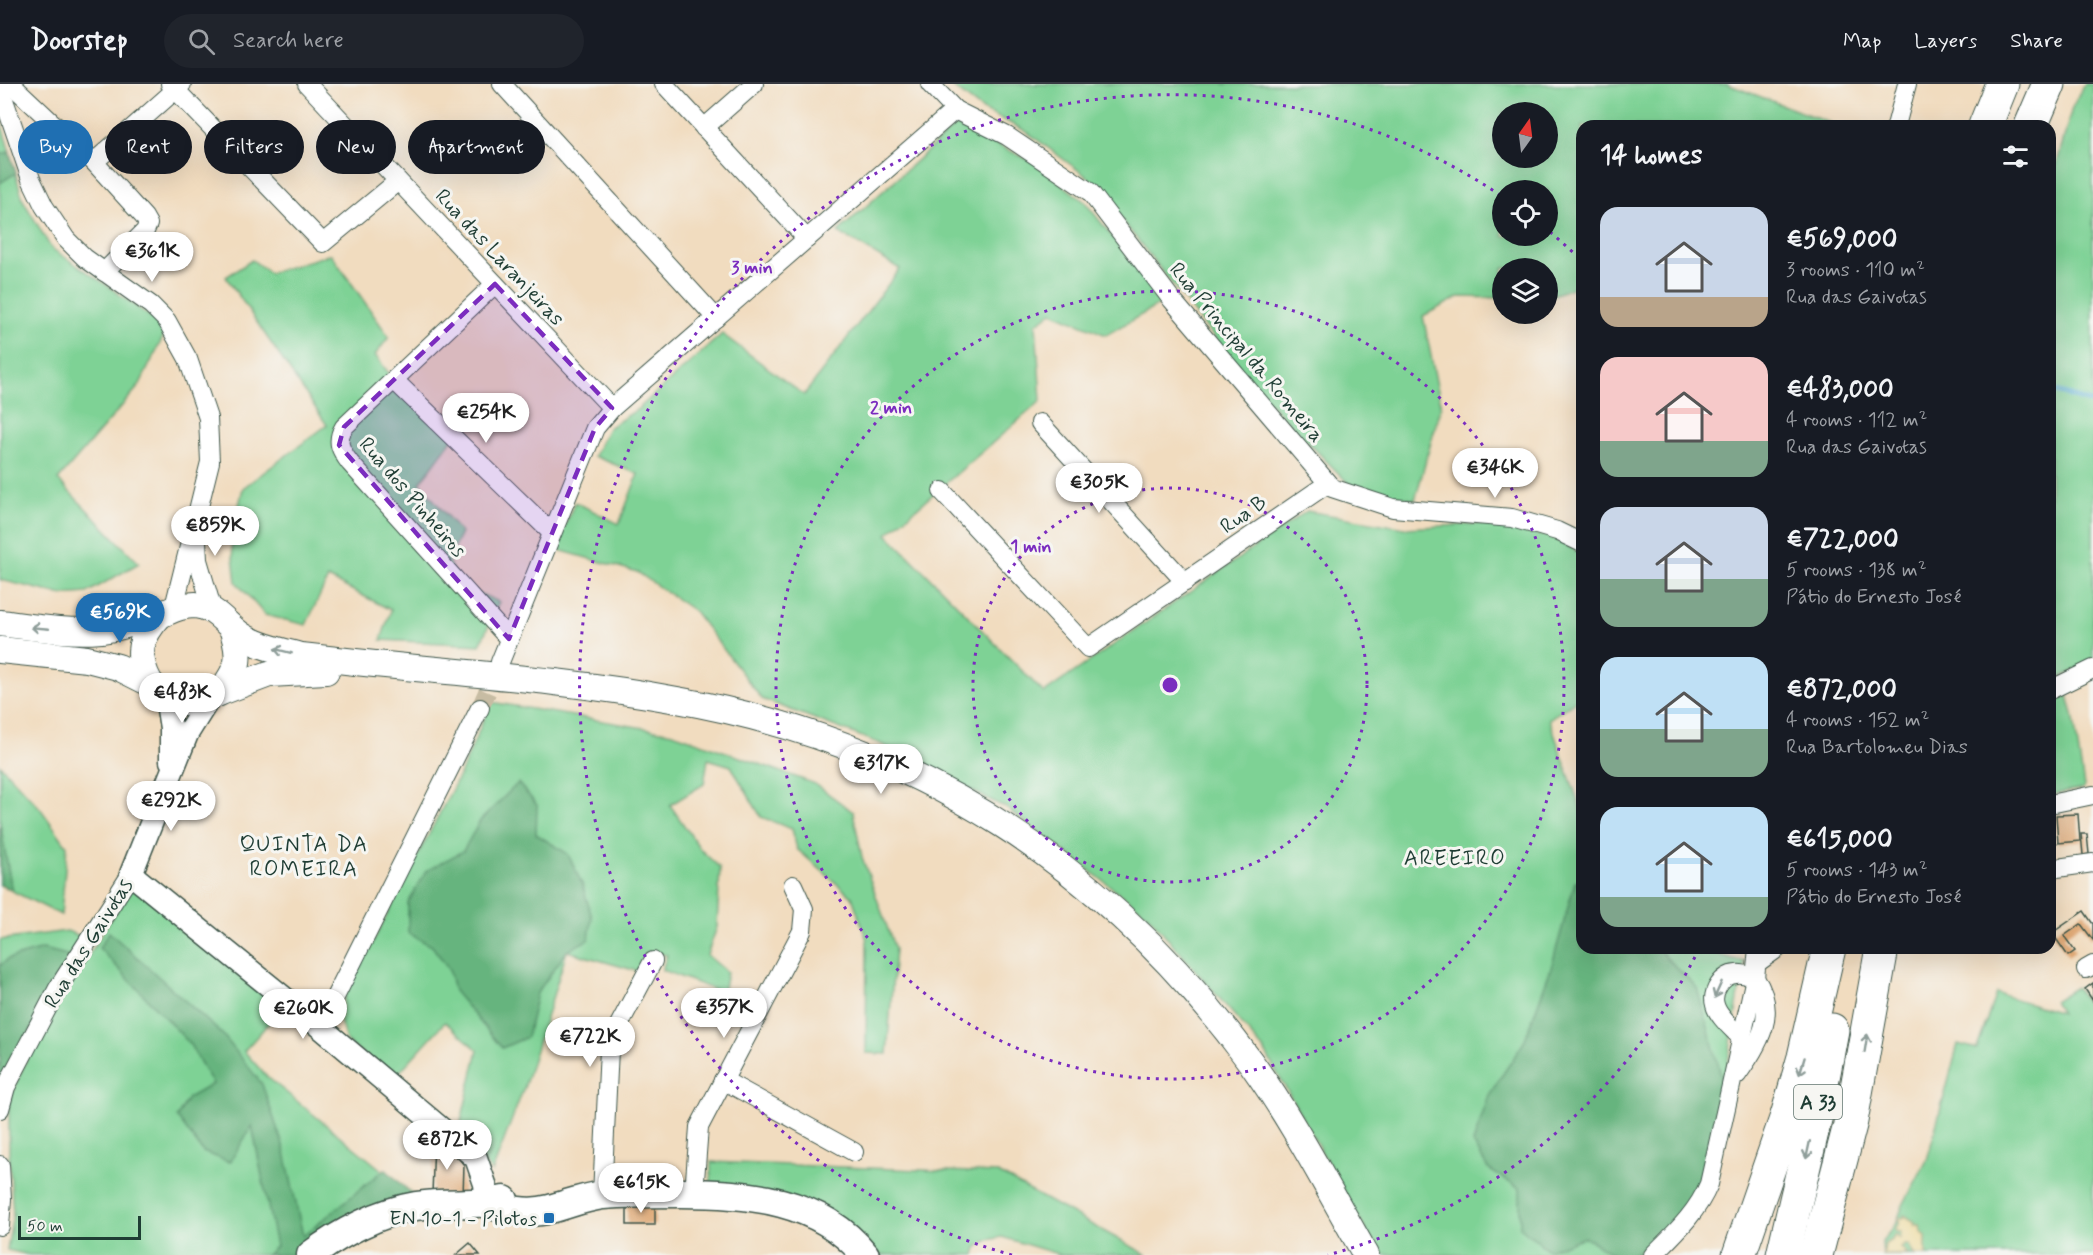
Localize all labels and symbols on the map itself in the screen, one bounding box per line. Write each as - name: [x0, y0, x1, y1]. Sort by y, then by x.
- north arrow: [1492, 102, 1558, 168]
- street label: Rua das Laranjeiras: [428, 183, 570, 332]
- pin: €361K: [110, 232, 194, 283]
- text: 3 min: [731, 256, 773, 280]
- street label: Rua Principal da Romeira: [1163, 257, 1330, 449]
- pin: €254K: [444, 393, 528, 444]
- text: 2 min: [870, 396, 912, 420]
- street label: Rua dos Pinheiros: [352, 432, 472, 564]
- pin: €346K: [1453, 448, 1537, 499]
- pin: €305K: [1057, 463, 1141, 514]
- street label: Rua B: [1215, 489, 1272, 541]
- pin: €859K: [173, 506, 257, 557]
- text: 1 min: [1010, 535, 1052, 559]
- pin: €569K: [78, 593, 162, 644]
- one-way arrow: [31, 622, 51, 633]
- one-way arrow: [274, 645, 293, 657]
- pin: €483K: [140, 673, 224, 724]
- centre of rings: [1160, 675, 1180, 695]
- pin: €317K: [839, 744, 923, 795]
- pin: €292K: [129, 781, 213, 832]
- district label: QUINTA DA ROMEIRA: [239, 831, 369, 884]
- district label: AREEIRO: [1404, 845, 1506, 873]
- street label: Rua das Gaivotas: [38, 873, 140, 1014]
- one-way arrow: [1712, 980, 1724, 998]
- pin: €357K: [682, 988, 766, 1039]
- pin: €260K: [261, 989, 345, 1040]
- pin: €722K: [548, 1017, 632, 1068]
- one-way arrow: [1861, 1034, 1872, 1054]
- one-way arrow: [1796, 1056, 1807, 1075]
- road number: A 33: [1794, 1085, 1842, 1119]
- pin: €872K: [405, 1120, 489, 1171]
- one-way arrow: [1802, 1140, 1813, 1159]
- pin: €615K: [599, 1163, 683, 1214]
- place label: EN 10-1 - Pilotos: [389, 1205, 537, 1233]
- marker: EN 10-1 - Pilotos: [542, 1211, 556, 1225]
- scale bar: [18, 1213, 141, 1240]

